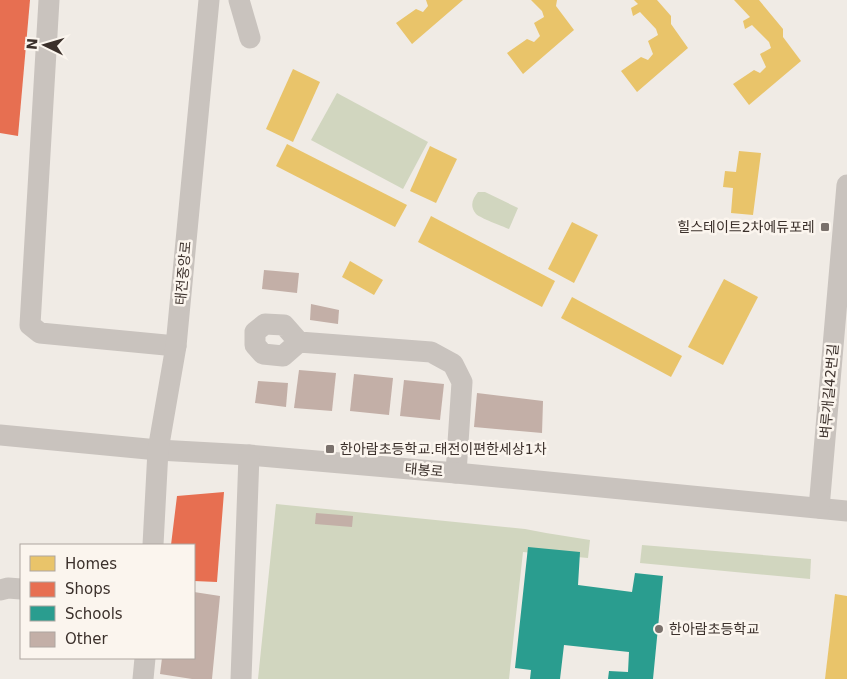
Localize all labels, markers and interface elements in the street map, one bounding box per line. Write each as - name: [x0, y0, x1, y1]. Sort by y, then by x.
- north arrow: [20, 20, 70, 70]
- text: N: [24, 37, 41, 50]
- place label: 힐스테이트2차에듀포레: [677, 219, 815, 235]
- marker: 힐스테이트2차에듀포레: [819, 221, 831, 233]
- street label: 태전중앙로: [172, 240, 194, 306]
- street label: 벼루개길42번길: [817, 343, 841, 439]
- place label: 한아람초등학교.태전이편한세상1차: [340, 441, 547, 457]
- marker: 한아람초등학교.태전이편한세상1차: [324, 443, 336, 455]
- street label: 태봉로: [404, 460, 444, 480]
- legend: [20, 544, 195, 659]
- text: Homes: [65, 555, 117, 573]
- text: Shops: [65, 580, 111, 598]
- text: Schools: [65, 605, 123, 623]
- place label: 한아람초등학교: [669, 621, 759, 637]
- marker: 한아람초등학교: [653, 623, 665, 635]
- text: Other: [65, 630, 108, 648]

